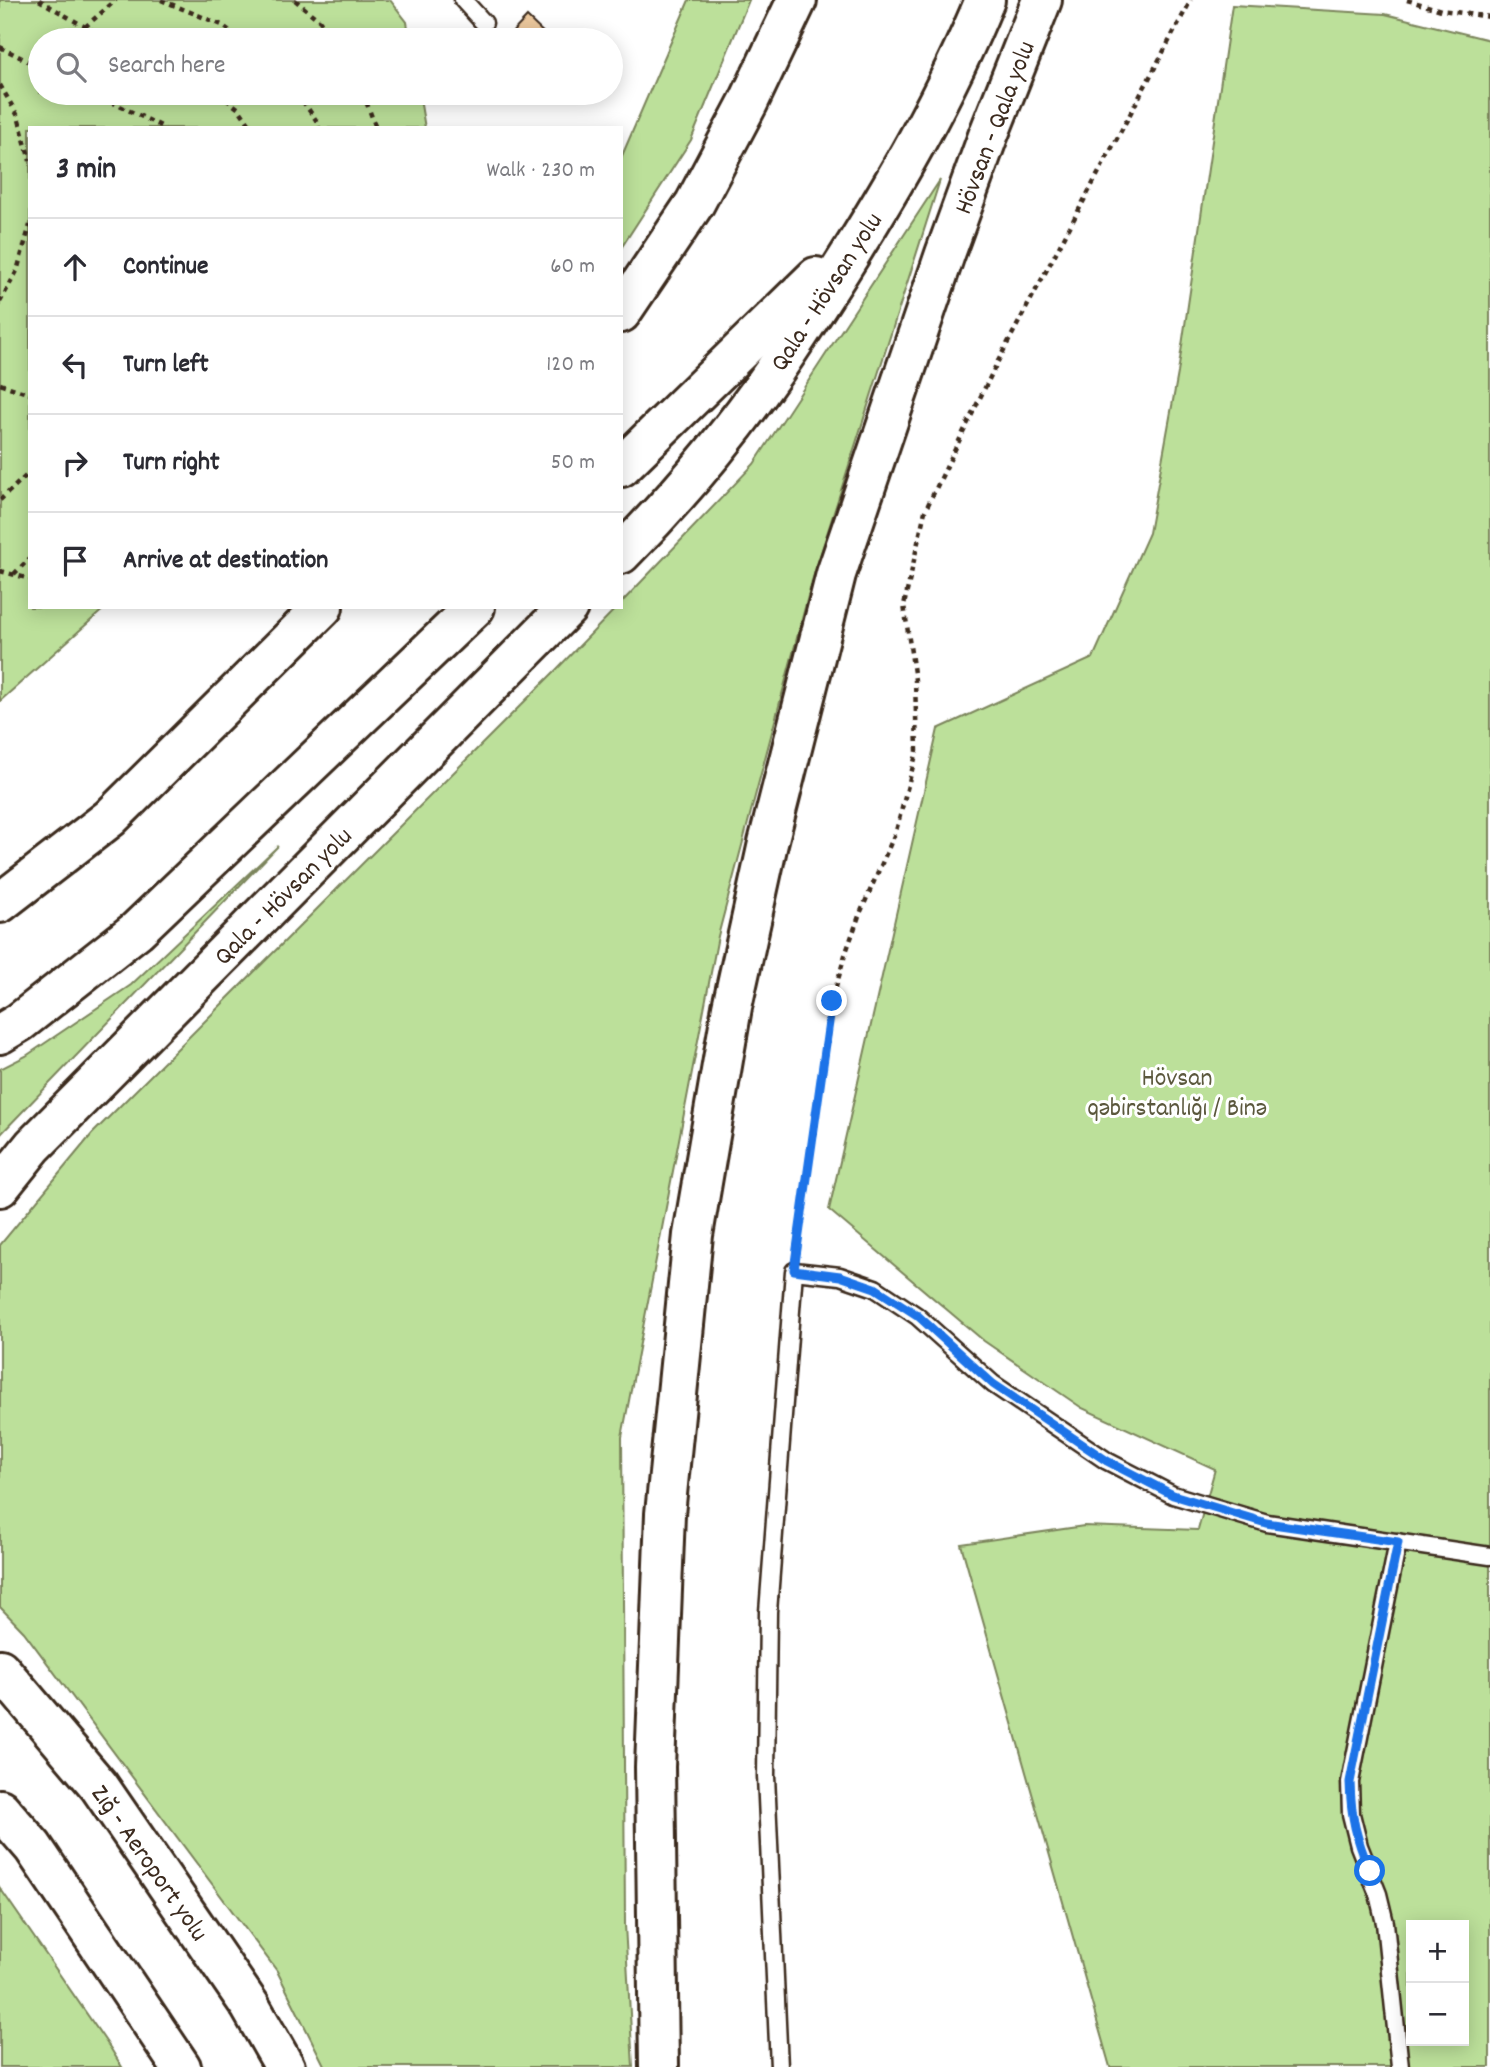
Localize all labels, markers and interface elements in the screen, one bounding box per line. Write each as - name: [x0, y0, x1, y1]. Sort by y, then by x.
- search box: [28, 28, 623, 105]
- street label: Hövsan - Qala yolu: [946, 36, 1046, 220]
- icon: search: [52, 48, 90, 86]
- text: Search here: [108, 48, 226, 85]
- text: 3 min: [56, 150, 116, 193]
- text: Walk · 230 m: [486, 155, 595, 188]
- street label: Qala - Hövsan yolu: [763, 206, 893, 380]
- icon: ahead: [56, 248, 94, 286]
- text: Continue: [123, 249, 208, 286]
- text: 60 m: [550, 251, 595, 284]
- icon: left: [56, 346, 94, 384]
- text: Turn left: [123, 347, 209, 384]
- text: 120 m: [546, 349, 595, 382]
- icon: right: [56, 444, 94, 482]
- text: Turn right: [123, 445, 220, 482]
- text: 50 m: [551, 447, 595, 480]
- icon: arrive: [56, 542, 94, 580]
- text: Arrive at destination: [123, 543, 328, 580]
- street label: Qala - Hövsan yolu: [207, 820, 362, 975]
- route end: [816, 985, 847, 1016]
- park label: Hövsan qəbirstanlığı / Binə: [1087, 1061, 1267, 1128]
- street label: Zığ - Aeroport yolu: [80, 1778, 216, 1950]
- route start: [1354, 1855, 1385, 1886]
- map controls: [1406, 1920, 1469, 2046]
- button: +: [1406, 1920, 1469, 1983]
- button: −: [1406, 1983, 1469, 2046]

